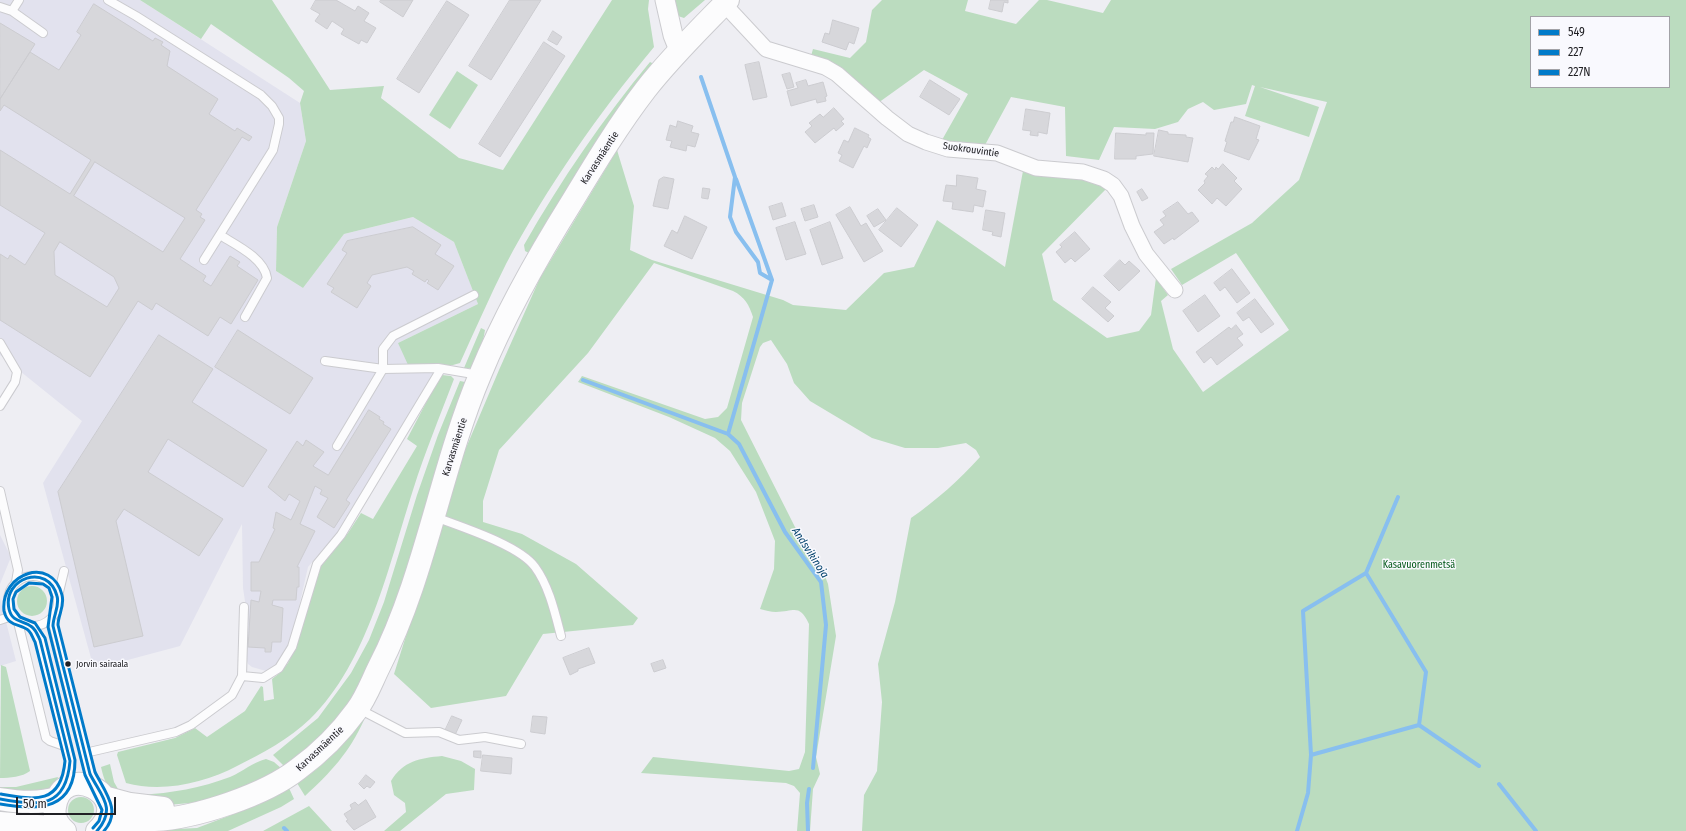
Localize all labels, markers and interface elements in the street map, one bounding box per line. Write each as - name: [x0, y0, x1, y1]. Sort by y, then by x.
- legend: [1530, 16, 1670, 88]
- text: 549: [1568, 25, 1585, 39]
- text: 227: [1568, 45, 1583, 59]
- text: 227N: [1568, 65, 1591, 79]
- street label: Karvasmäentie: [578, 129, 622, 187]
- street label: Suokrouvintie: [942, 140, 1000, 160]
- street label: Karvasmäentie: [440, 416, 470, 478]
- water label: Andsvikinoja: [789, 525, 831, 581]
- park label: Kasavuorenmetsä: [1383, 559, 1455, 571]
- marker: Jorvin sairaala: [63, 659, 73, 669]
- place label: Jorvin sairaala: [76, 659, 128, 669]
- street label: Karvasmäentie: [294, 724, 346, 774]
- scale bar: [18, 789, 118, 815]
- text: 50 m: [23, 797, 47, 811]

